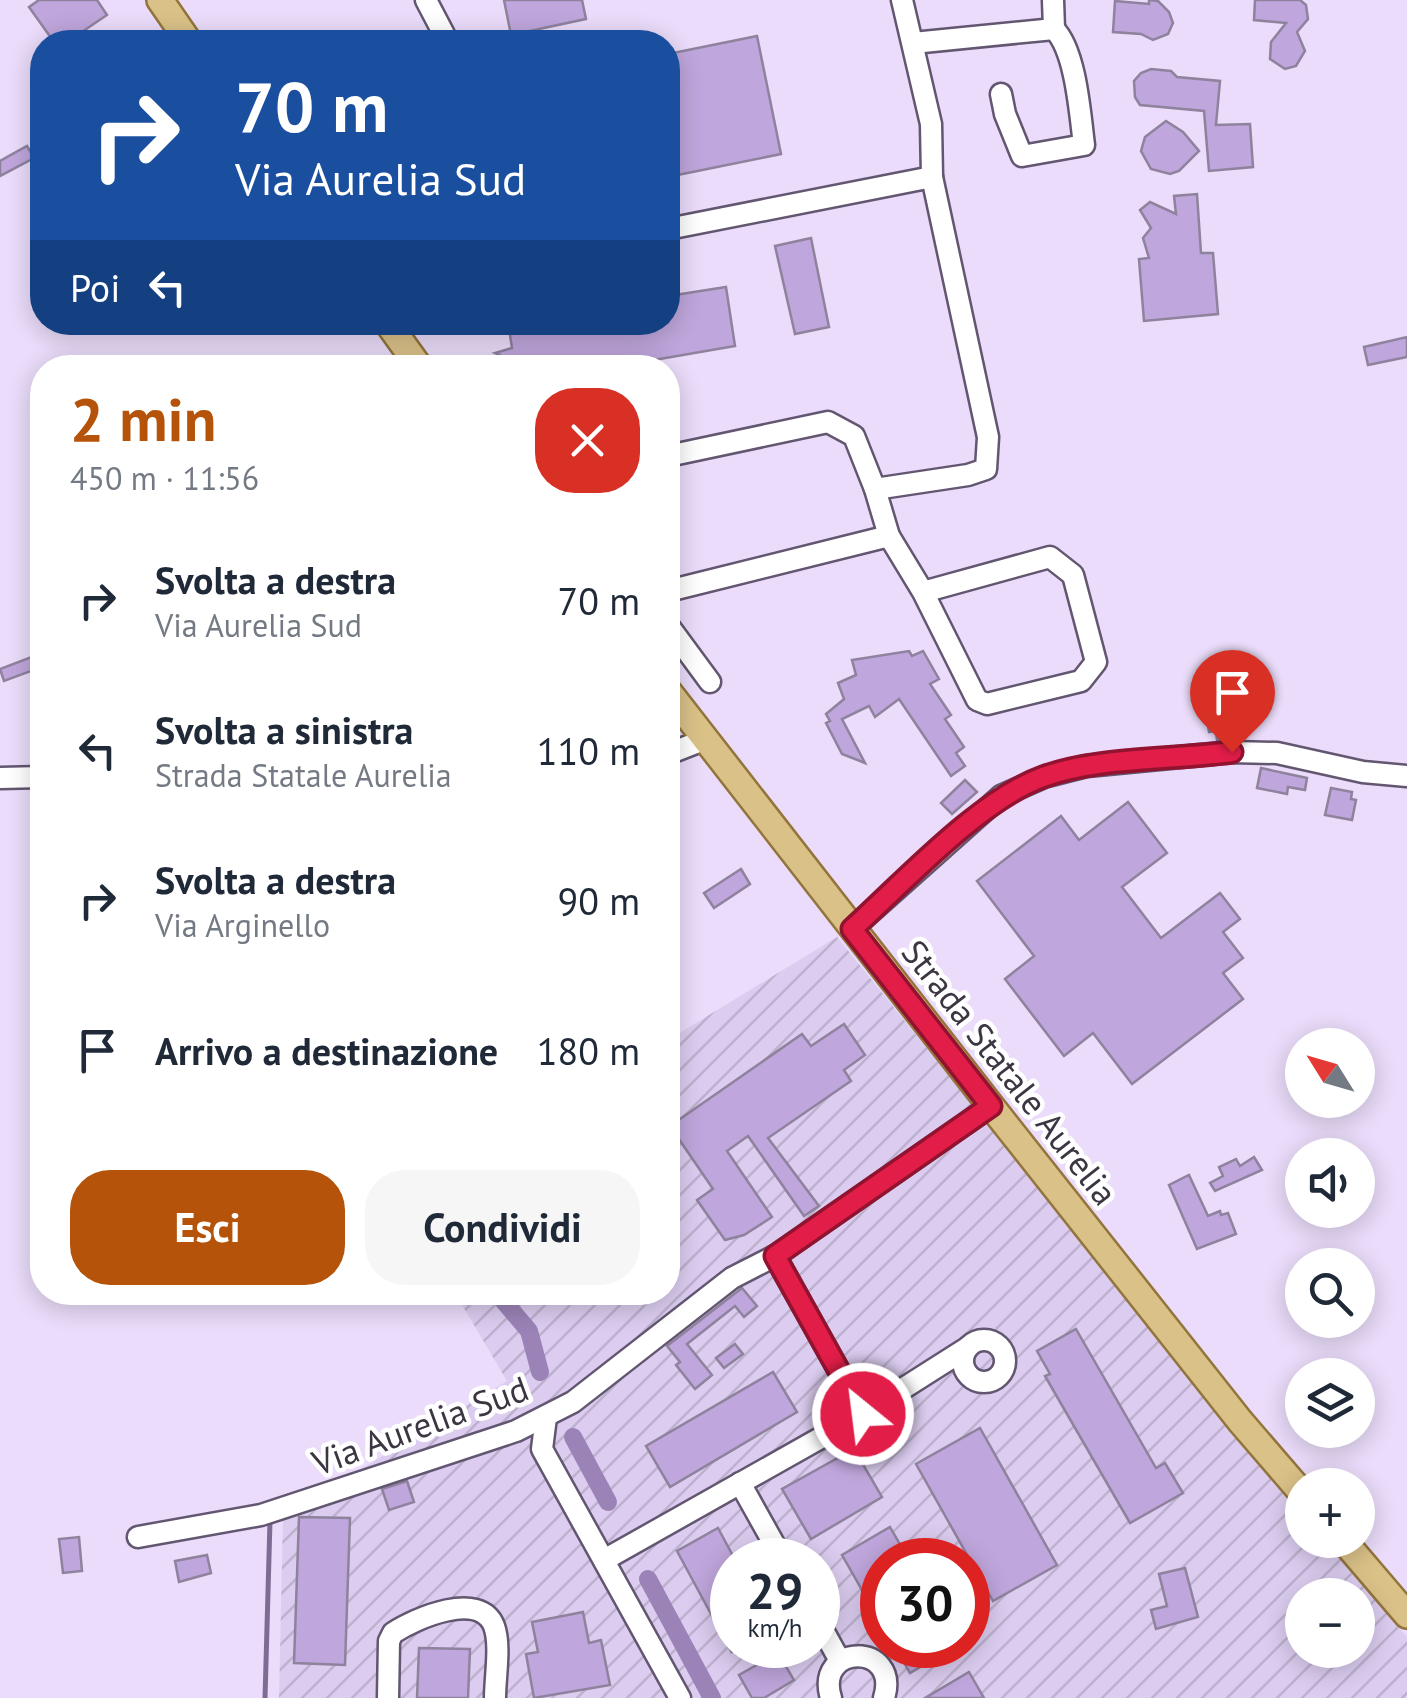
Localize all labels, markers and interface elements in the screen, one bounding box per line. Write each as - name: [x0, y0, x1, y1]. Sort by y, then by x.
- text: 70 m: [235, 61, 388, 151]
- icon: right: [70, 70, 200, 200]
- text: Via Aurelia Sud: [235, 149, 526, 207]
- icon: left: [140, 260, 195, 315]
- text: Poi: [70, 263, 120, 312]
- text: 2 min: [70, 380, 216, 458]
- button: close: [535, 388, 640, 493]
- text: 450 m · 11:56: [70, 457, 259, 499]
- text: Svolta a destra: [155, 555, 396, 604]
- icon: right: [70, 573, 125, 628]
- text: 70 m: [558, 576, 640, 625]
- text: Via Aurelia Sud: [155, 604, 362, 646]
- pin: [1190, 650, 1275, 753]
- icon: arrive: [1205, 665, 1260, 720]
- text: Svolta a sinistra: [155, 705, 413, 754]
- icon: left: [70, 723, 125, 778]
- text: 110 m: [537, 726, 640, 775]
- text: Strada Statale Aurelia: [155, 754, 452, 796]
- text: Svolta a destra: [155, 855, 396, 904]
- icon: right: [70, 873, 125, 928]
- text: 90 m: [558, 876, 640, 925]
- text: Via Arginello: [155, 904, 330, 946]
- street label: Strada Statale Aurelia: [892, 930, 1128, 1214]
- icon: arrive: [70, 1023, 125, 1078]
- text: Arrivo a destinazione: [155, 1026, 498, 1075]
- text: 180 m: [537, 1026, 640, 1075]
- north arrow: [1285, 1028, 1375, 1118]
- map controls: [1285, 1028, 1375, 1668]
- button: sound: [1285, 1138, 1375, 1228]
- button: Esci: [70, 1170, 345, 1285]
- button: Condividi: [365, 1170, 640, 1285]
- button: search: [1285, 1248, 1375, 1338]
- button: layers: [1285, 1358, 1375, 1448]
- position arrow: [811, 1362, 915, 1466]
- street label: Via Aurelia Sud: [305, 1365, 534, 1486]
- button: +: [1285, 1468, 1375, 1558]
- speed limit sign: 30: [860, 1538, 990, 1668]
- text: 29: [747, 1558, 803, 1623]
- button: −: [1285, 1578, 1375, 1668]
- text: km/h: [748, 1612, 802, 1644]

